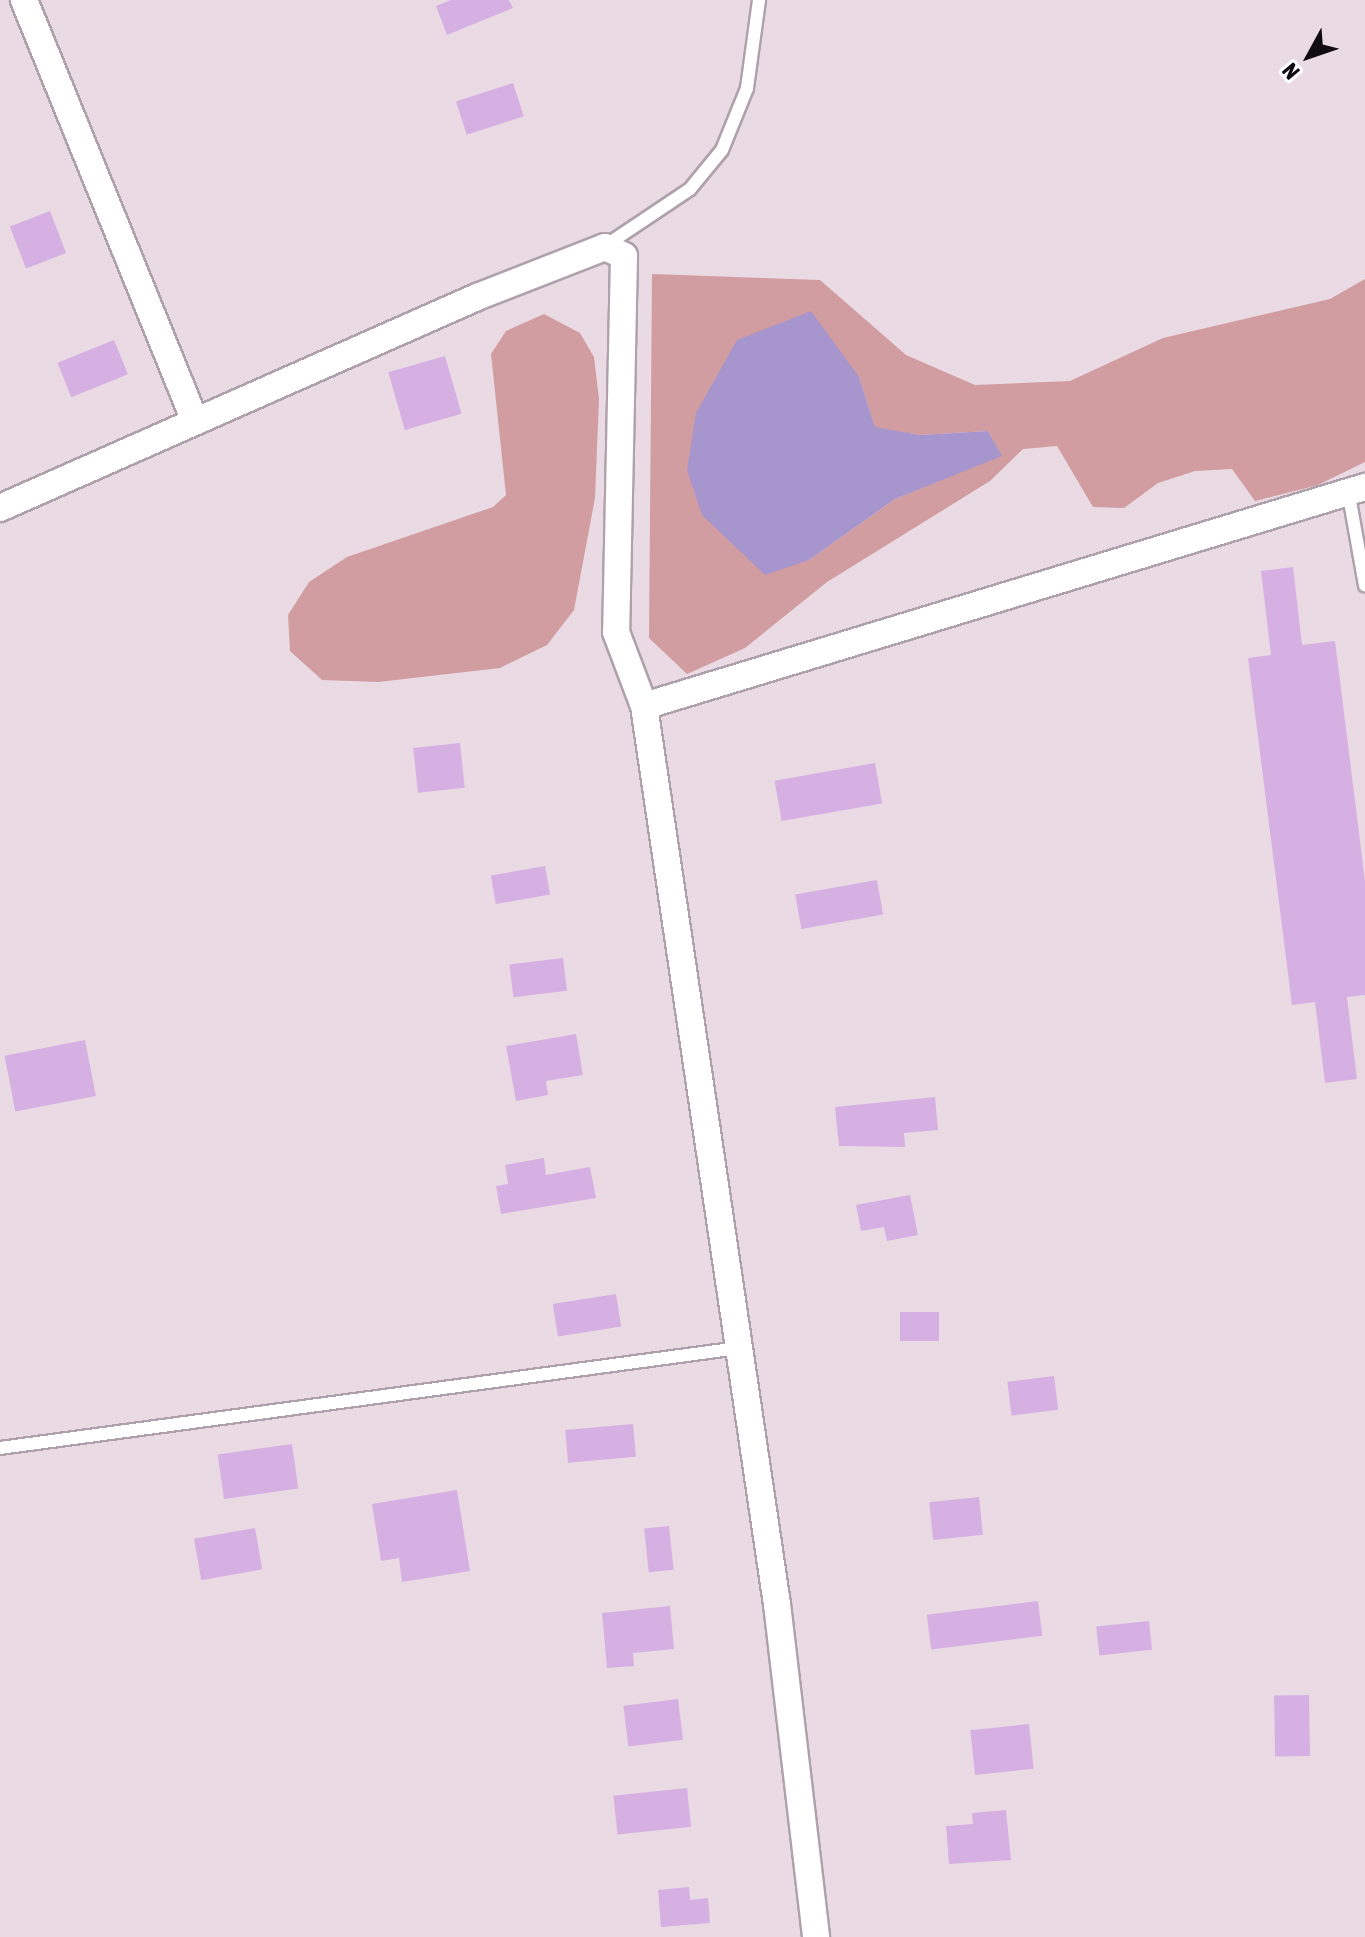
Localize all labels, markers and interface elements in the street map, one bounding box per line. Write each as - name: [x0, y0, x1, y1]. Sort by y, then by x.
- north arrow: [1269, 16, 1349, 96]
- text: N: [1276, 58, 1305, 85]

